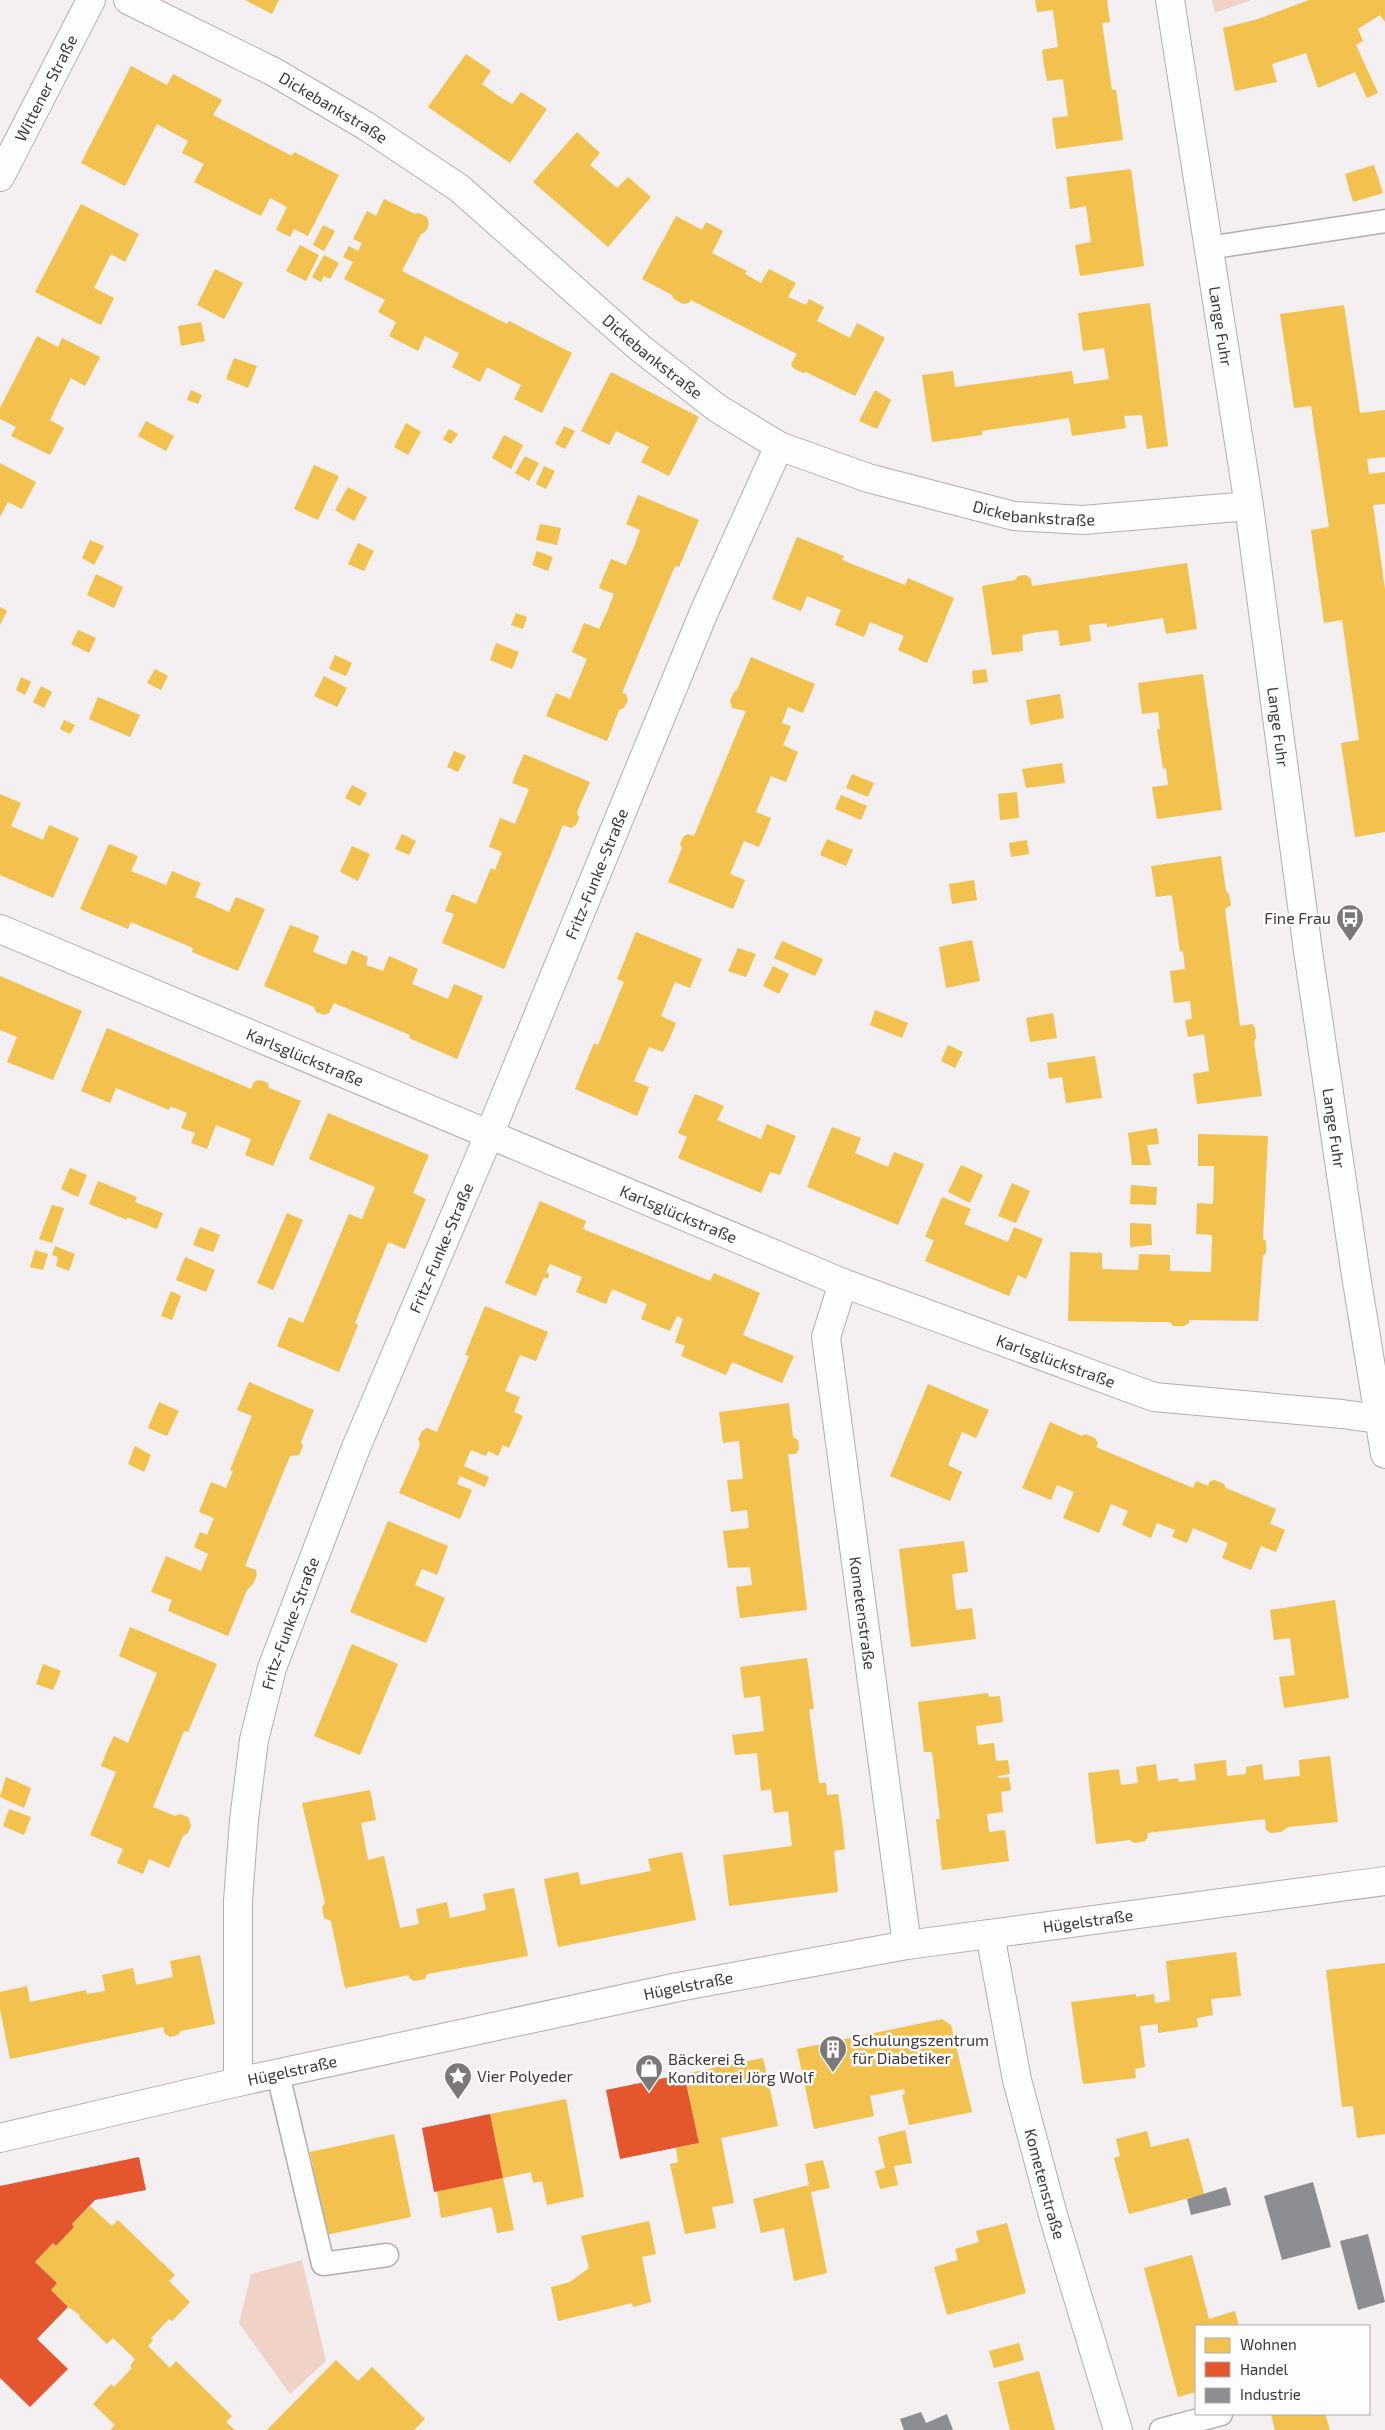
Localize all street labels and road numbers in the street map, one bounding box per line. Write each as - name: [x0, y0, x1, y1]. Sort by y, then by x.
- street label: Wittener Straße: [10, 31, 81, 144]
- street label: Dickebankstraße: [276, 67, 392, 147]
- street label: Lange Fuhr: [1206, 285, 1237, 368]
- street label: Dickebankstraße: [599, 310, 707, 402]
- street label: Dickebankstraße: [971, 496, 1096, 529]
- street label: Lange Fuhr: [1264, 686, 1294, 769]
- street label: Fritz-Funke-Straße: [561, 805, 631, 942]
- street label: Karlsglückstraße: [244, 1024, 367, 1090]
- street label: Lange Fuhr: [1319, 1087, 1350, 1170]
- street label: Fritz-Funke-Straße: [404, 1180, 477, 1316]
- street label: Karlsglückstraße: [617, 1180, 740, 1247]
- street label: Karlsglückstraße: [994, 1330, 1118, 1391]
- street label: Fritz-Funke-Straße: [257, 1554, 322, 1692]
- street label: Kometenstraße: [846, 1555, 880, 1671]
- street label: Hügelstraße: [1042, 1905, 1134, 1936]
- street label: Hügelstraße: [642, 1967, 735, 2003]
- street label: Hügelstraße: [246, 2051, 339, 2089]
- street label: Kometenstraße: [1021, 2126, 1070, 2241]

